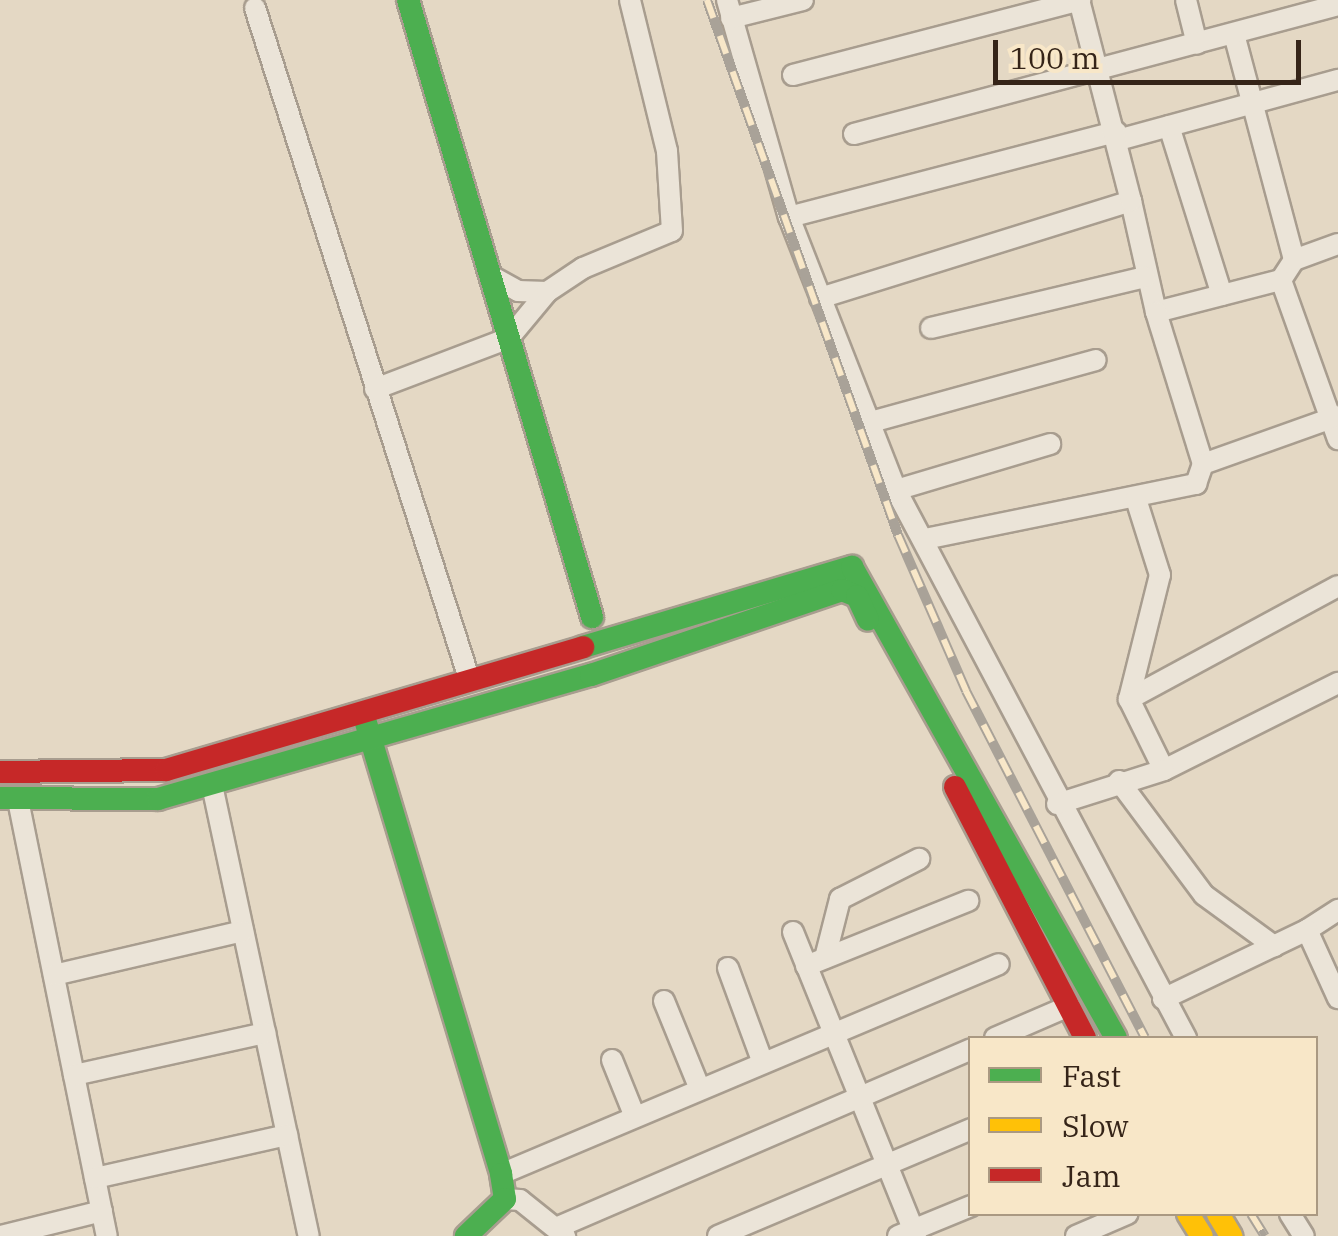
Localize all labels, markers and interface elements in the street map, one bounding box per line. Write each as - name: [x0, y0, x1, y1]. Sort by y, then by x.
- scale bar: [998, 20, 1306, 82]
- text: 100 m: [1010, 38, 1100, 77]
- legend: [968, 1036, 1318, 1216]
- text: Fast: [1062, 1056, 1121, 1095]
- text: Slow: [1062, 1106, 1129, 1145]
- text: Jam: [1062, 1156, 1121, 1195]

